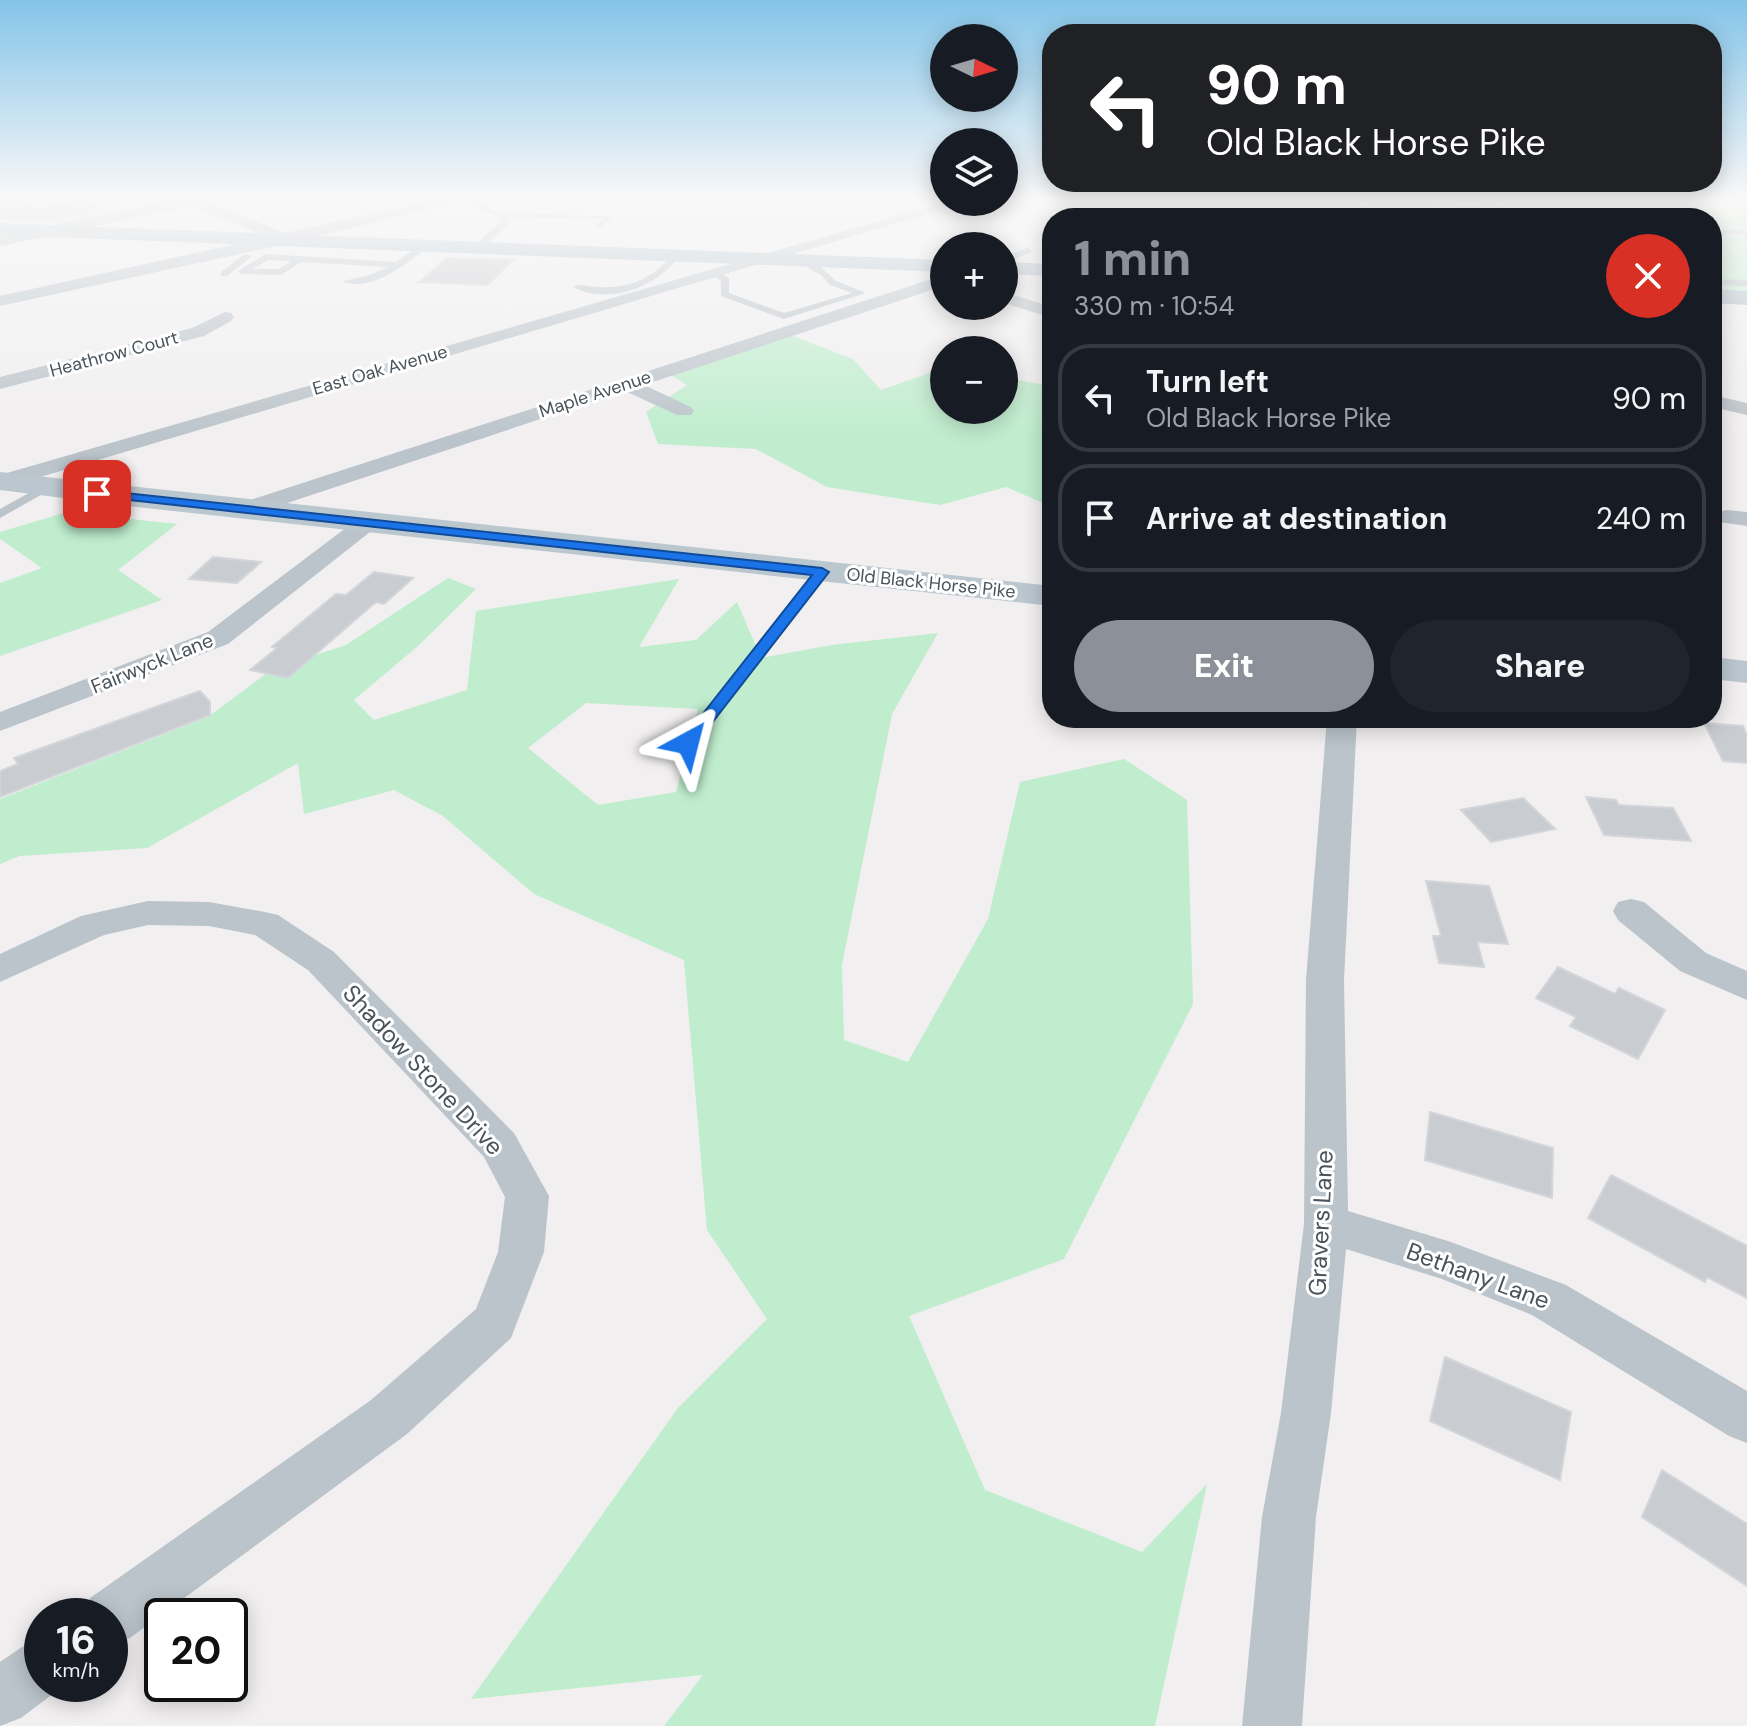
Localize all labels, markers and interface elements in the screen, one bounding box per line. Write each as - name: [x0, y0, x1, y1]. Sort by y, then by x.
- north arrow: [930, 24, 1018, 112]
- map controls: [930, 24, 1018, 424]
- text: 90 m: [1206, 48, 1347, 121]
- icon: left: [1074, 56, 1178, 160]
- text: Old Black Horse Pike: [1206, 119, 1546, 166]
- button: layers: [930, 128, 1018, 216]
- text: 1 min: [1074, 227, 1191, 290]
- button: +: [930, 232, 1018, 320]
- button: close: [1606, 234, 1690, 318]
- text: 330 m · 10:54: [1074, 289, 1234, 323]
- street label: Heathrow Court: [47, 325, 181, 383]
- button: −: [930, 336, 1018, 424]
- street label: East Oak Avenue: [310, 339, 450, 401]
- text: Turn left: [1146, 362, 1269, 401]
- street label: Maple Avenue: [536, 365, 654, 423]
- icon: left: [1078, 376, 1122, 420]
- text: 90 m: [1612, 379, 1686, 418]
- text: Old Black Horse Pike: [1146, 401, 1391, 435]
- pin: [63, 460, 131, 528]
- icon: arrive: [75, 472, 119, 516]
- icon: arrive: [1078, 496, 1122, 540]
- text: Arrive at destination: [1146, 499, 1447, 538]
- text: 240 m: [1596, 499, 1686, 538]
- street label: Old Black Horse Pike: [845, 562, 1017, 604]
- button: Exit: [1074, 620, 1374, 712]
- button: Share: [1390, 620, 1690, 712]
- street label: Fairwyck Lane: [87, 627, 217, 699]
- position arrow: [646, 701, 730, 785]
- street label: Shadow Stone Drive: [336, 978, 510, 1161]
- street label: Gravers Lane: [1301, 1149, 1340, 1297]
- street label: Bethany Lane: [1402, 1235, 1554, 1316]
- speed limit sign: 20: [144, 1598, 248, 1702]
- text: 16: [56, 1614, 96, 1666]
- text: km/h: [52, 1657, 100, 1683]

